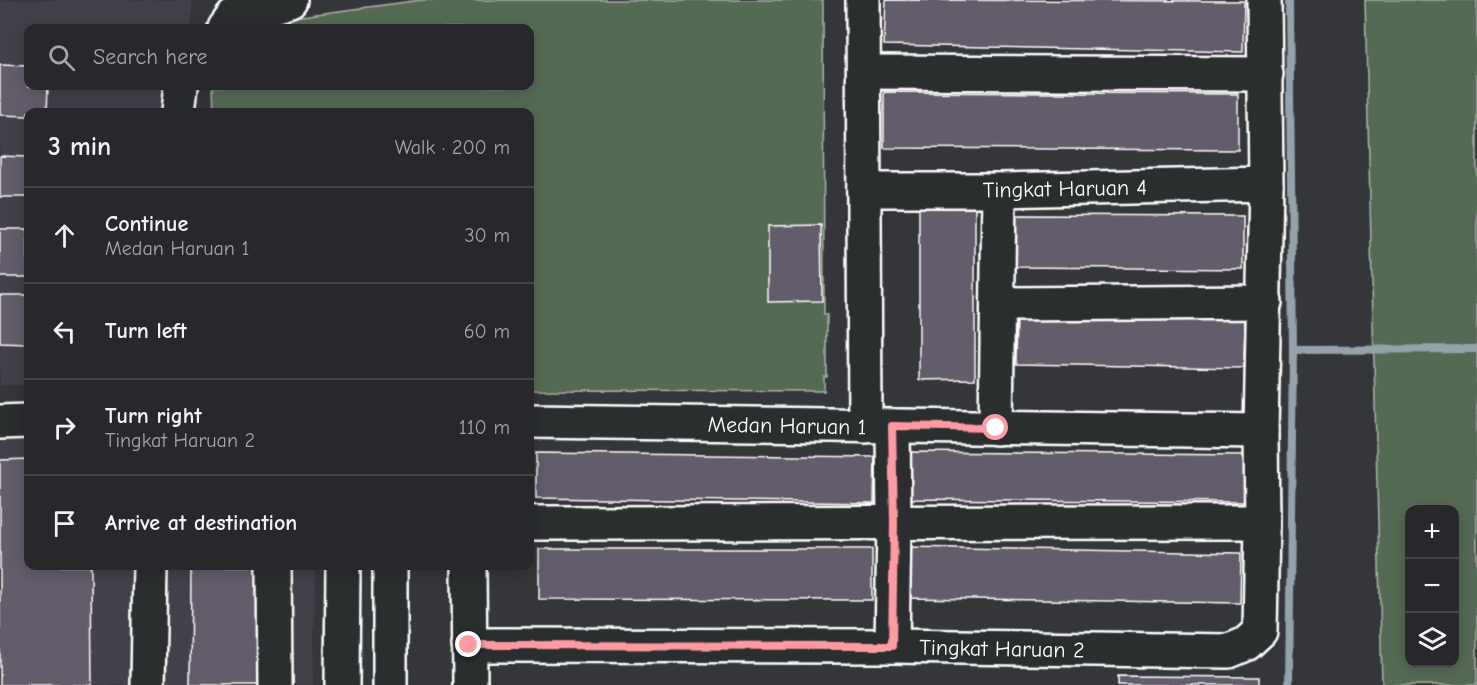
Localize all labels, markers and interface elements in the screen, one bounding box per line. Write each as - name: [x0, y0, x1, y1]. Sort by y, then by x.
- search box: [24, 24, 534, 90]
- icon: search: [45, 41, 78, 74]
- text: Search here: [93, 44, 208, 70]
- text: 3 min: [48, 132, 111, 162]
- text: Walk · 200 m: [395, 136, 510, 159]
- street label: Tingkat Haruan 4: [983, 175, 1147, 203]
- text: Continue: [105, 211, 188, 237]
- icon: ahead: [48, 219, 81, 252]
- text: 30 m: [464, 224, 510, 247]
- text: Medan Haruan 1: [105, 237, 249, 260]
- icon: left: [48, 315, 81, 348]
- text: Turn left: [105, 318, 187, 344]
- text: 60 m: [464, 320, 510, 343]
- text: Turn right: [105, 403, 202, 429]
- icon: right: [48, 411, 81, 444]
- street label: Medan Haruan 1: [707, 412, 867, 440]
- route start: [982, 414, 1008, 440]
- text: 110 m: [459, 416, 510, 439]
- text: Tingkat Haruan 2: [105, 429, 255, 452]
- map controls: [1405, 505, 1459, 667]
- button: +: [1405, 505, 1459, 559]
- icon: arrive: [48, 507, 81, 540]
- text: Arrive at destination: [105, 510, 297, 536]
- button: −: [1405, 559, 1459, 613]
- button: layers: [1405, 613, 1459, 667]
- route end: [455, 631, 481, 657]
- street label: Tingkat Haruan 2: [919, 635, 1085, 663]

